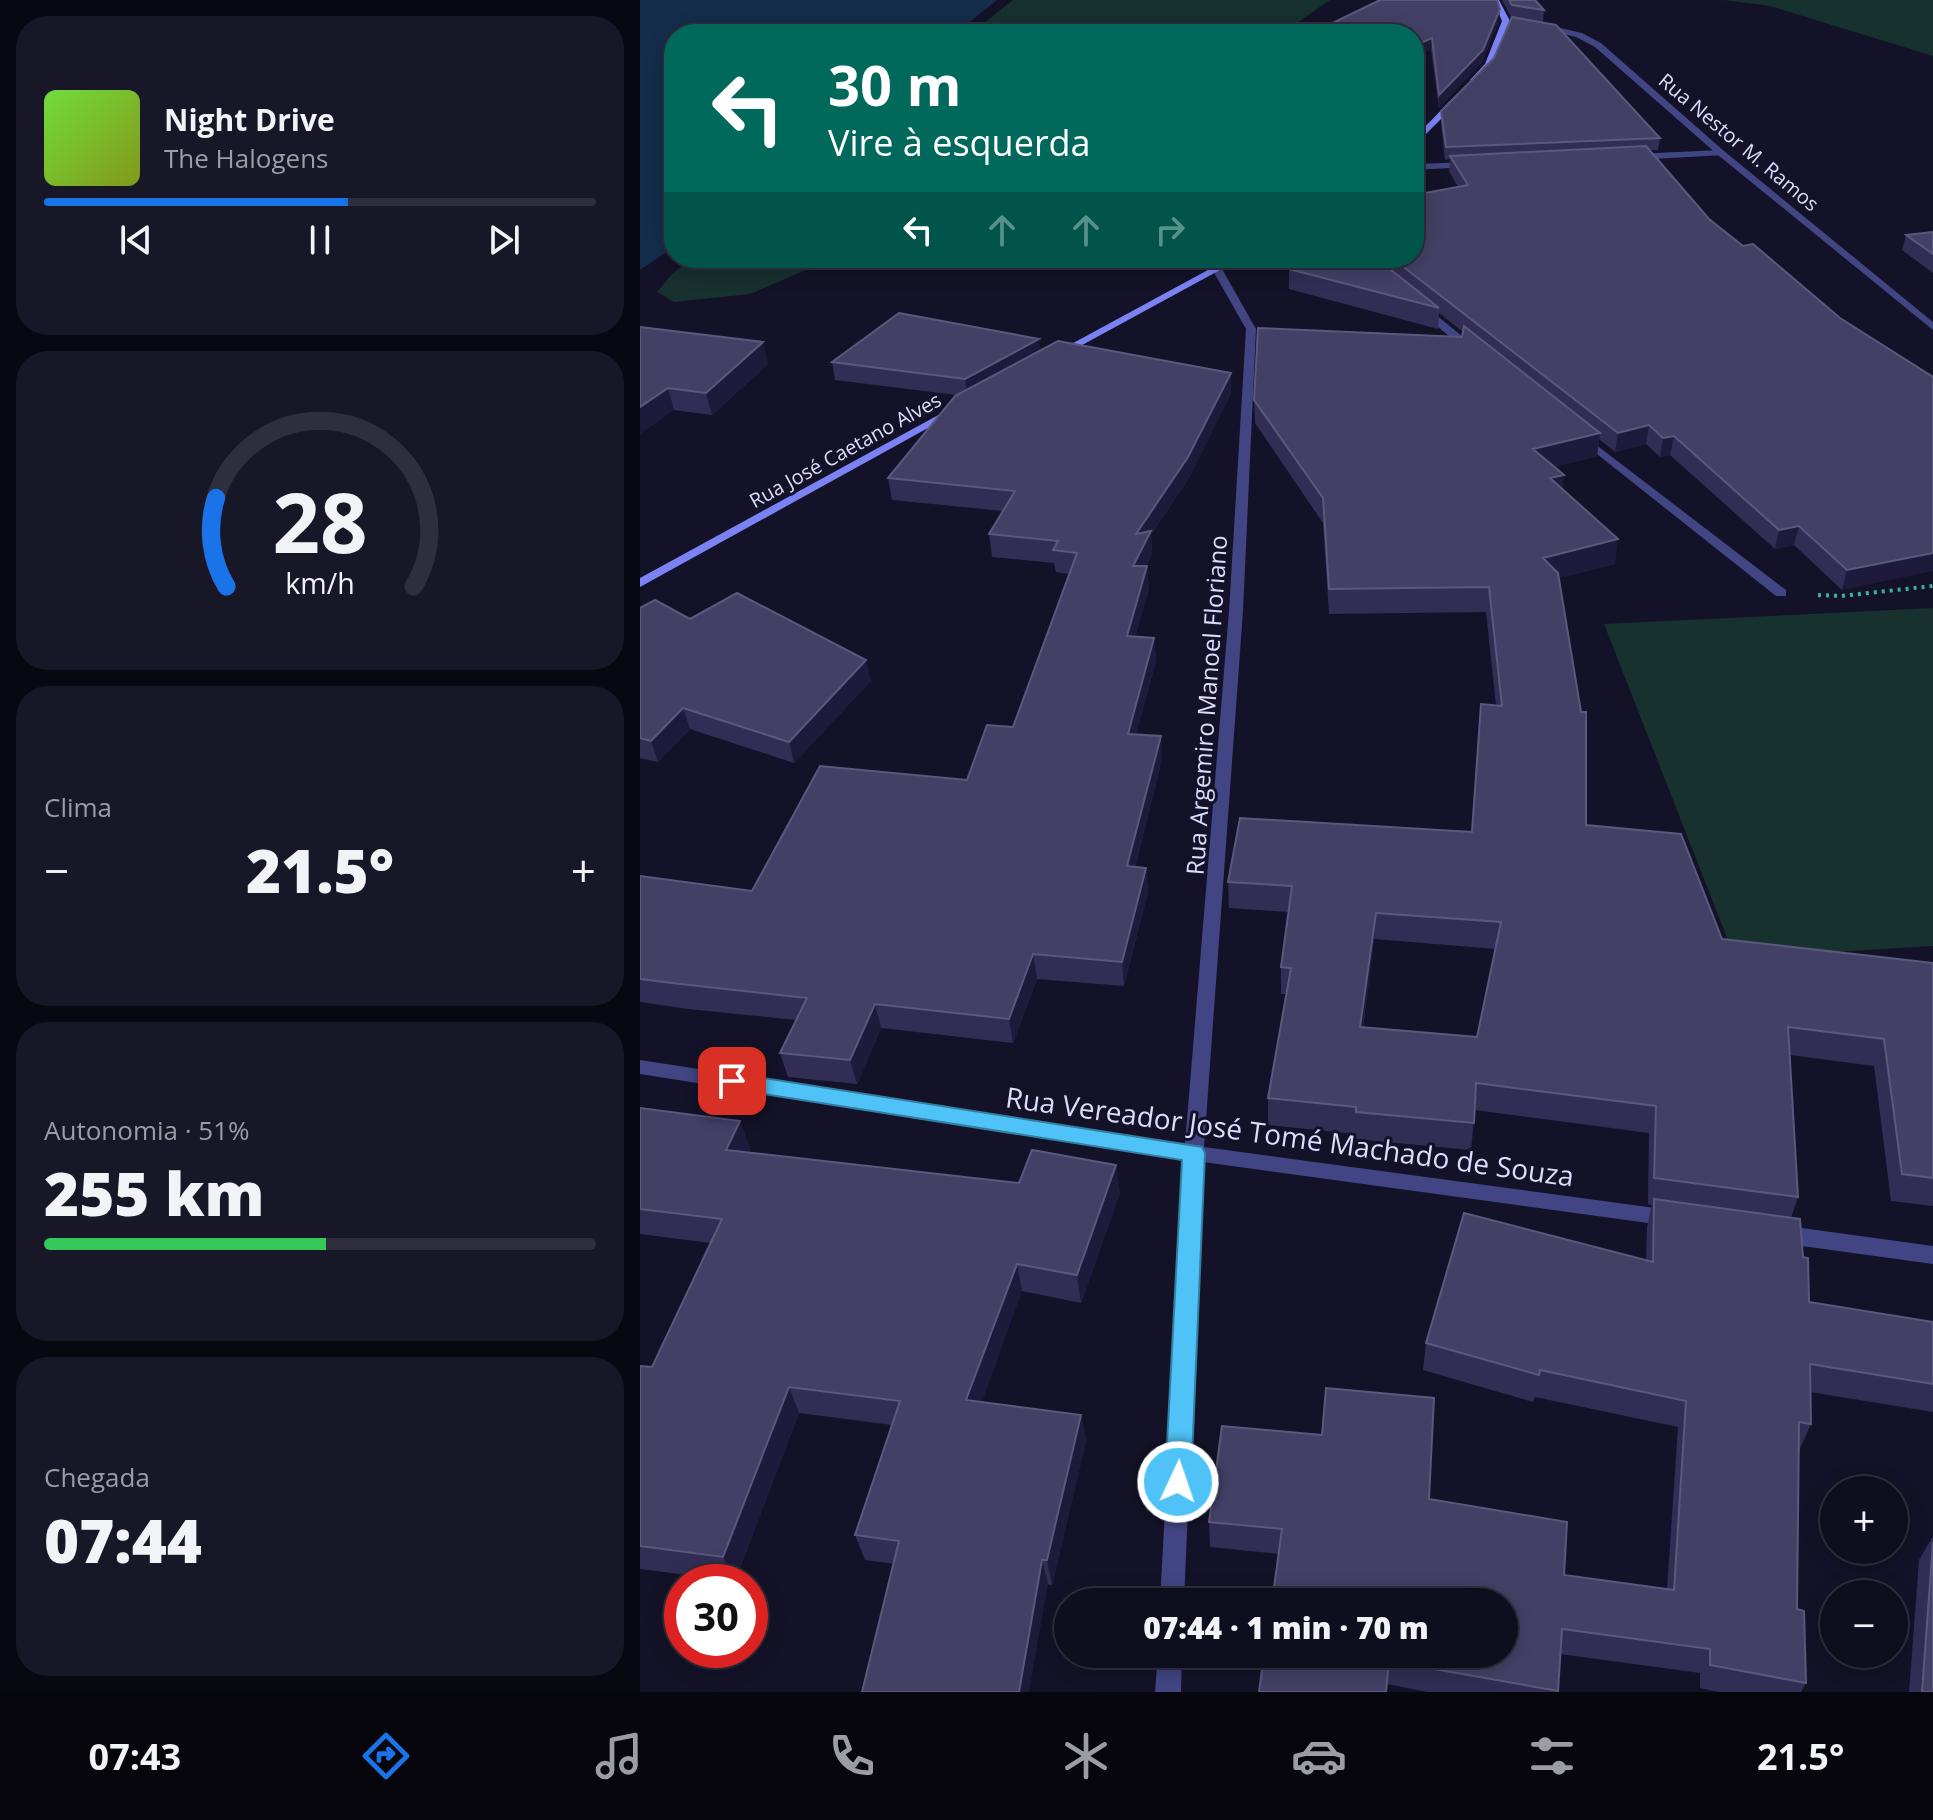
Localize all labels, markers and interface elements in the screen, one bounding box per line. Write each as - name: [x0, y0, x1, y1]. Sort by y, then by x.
- text: 30 m: [828, 46, 962, 122]
- icon: left: [696, 56, 800, 160]
- street label: Rua Nestor M. Ramos: [1653, 67, 1825, 217]
- text: Night Drive: [164, 99, 335, 140]
- text: Vire à esquerda: [828, 118, 1091, 167]
- text: The Halogens: [164, 140, 329, 176]
- icon: left: [896, 208, 940, 252]
- icon: ahead: [980, 208, 1024, 252]
- icon: ahead: [1064, 208, 1108, 252]
- icon: right: [1148, 208, 1192, 252]
- icon: previous: [114, 218, 158, 262]
- icon: pause: [298, 218, 342, 262]
- icon: next: [482, 218, 526, 262]
- street label: Rua José Caetano Alves: [744, 386, 946, 514]
- text: 28: [272, 463, 368, 576]
- street label: Rua Argemiro Manoel Floriano: [1178, 534, 1234, 876]
- text: km/h: [285, 563, 355, 602]
- text: Clima: [44, 789, 112, 825]
- text: 21.5°: [246, 829, 394, 911]
- text: −: [44, 840, 69, 900]
- text: +: [571, 840, 596, 900]
- pin: [698, 1047, 766, 1115]
- icon: arrive: [710, 1059, 754, 1103]
- street label: Rua Vereador José Tomé Machado de Souza: [1003, 1077, 1577, 1195]
- text: Autonomia · 51%: [44, 1112, 250, 1148]
- text: 255 km: [44, 1152, 265, 1234]
- position arrow: [1136, 1440, 1220, 1524]
- text: Chegada: [44, 1459, 150, 1495]
- map controls: [1820, 1476, 1908, 1668]
- button: +: [1820, 1476, 1908, 1564]
- text: 07:44: [44, 1499, 202, 1581]
- speed limit sign: 30: [664, 1564, 768, 1668]
- button: −: [1820, 1580, 1908, 1668]
- text: 07:44 · 1 min · 70 m: [1143, 1607, 1429, 1648]
- icon: directions: [358, 1728, 414, 1784]
- icon: music: [591, 1728, 647, 1784]
- icon: phone: [824, 1728, 880, 1784]
- icon: climate: [1058, 1728, 1114, 1784]
- icon: car: [1291, 1728, 1347, 1784]
- icon: filters: [1524, 1728, 1580, 1784]
- text: 07:43: [89, 1732, 181, 1781]
- text: 21.5°: [1757, 1732, 1844, 1781]

